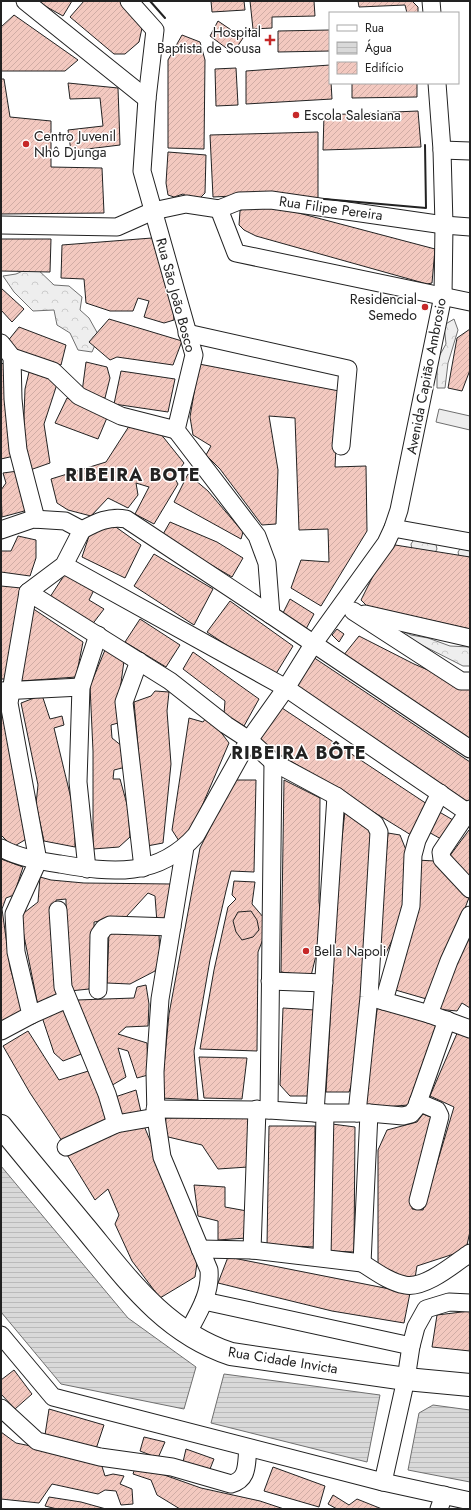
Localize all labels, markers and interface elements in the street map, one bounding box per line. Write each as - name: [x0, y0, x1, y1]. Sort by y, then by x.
- legend: [329, 12, 459, 84]
- text: Rua: [365, 19, 384, 37]
- place label: Hospital Baptista de Sousa: [157, 22, 261, 58]
- marker: Hospital Baptista de Sousa: [264, 34, 276, 46]
- text: Água: [365, 39, 392, 57]
- text: Edifício: [365, 59, 404, 77]
- place label: Escola Salesiana: [304, 105, 401, 125]
- marker: Escola Salesiana: [291, 110, 301, 120]
- place label: Centro Juvenil Nhô Djunga: [34, 126, 116, 162]
- marker: Centro Juvenil Nhô Djunga: [21, 139, 31, 149]
- street label: Rua Filipe Pereira: [278, 191, 384, 225]
- street label: Rua São João Bosco: [151, 236, 201, 355]
- place label: Residencial Semedo: [350, 289, 417, 325]
- street label: Avenida Capitão Ambrosio: [401, 296, 451, 456]
- marker: Residencial Semedo: [420, 302, 430, 312]
- district label: RIBEIRA BOTE: [65, 462, 201, 488]
- district label: RIBEIRA BÔTE: [231, 740, 367, 766]
- place label: Bella Napoli: [314, 941, 386, 961]
- marker: Bella Napoli: [301, 946, 311, 956]
- street label: Rua Cidade Invicta: [227, 1341, 339, 1379]

